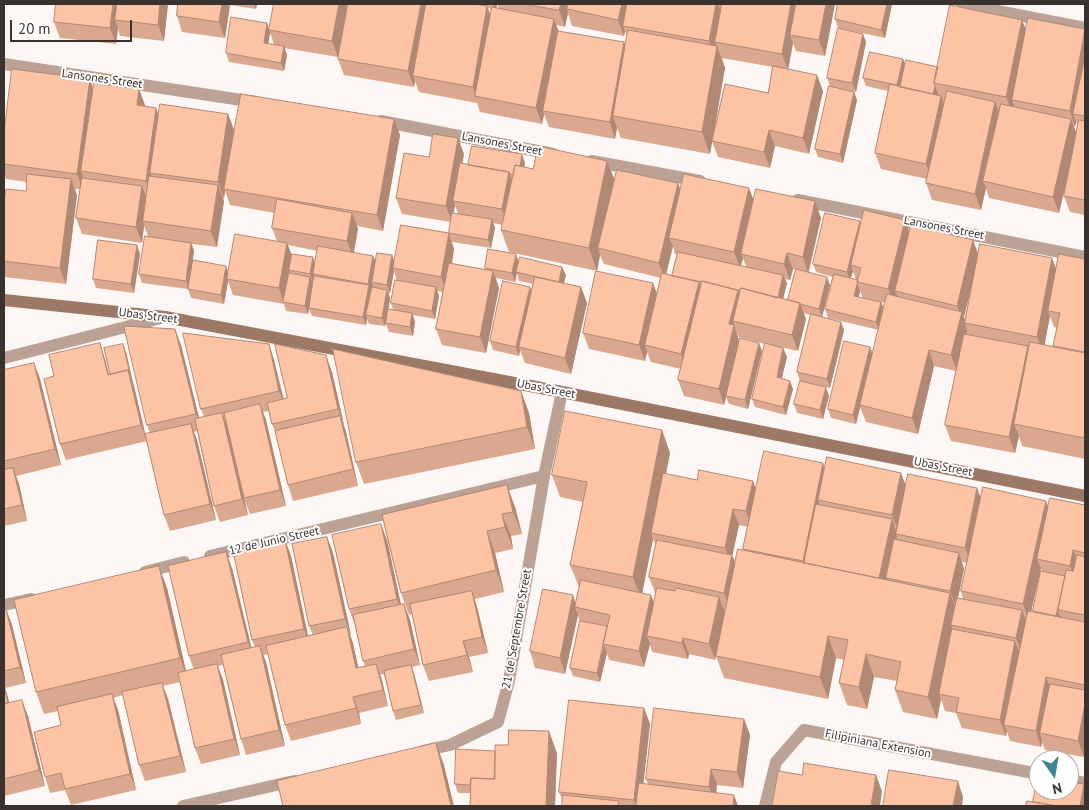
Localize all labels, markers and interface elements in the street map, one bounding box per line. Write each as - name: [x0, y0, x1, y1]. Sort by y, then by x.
- scale bar: [12, 10, 135, 42]
- text: 20 m: [18, 19, 51, 38]
- street label: Lansones Street: [61, 66, 143, 92]
- street label: Lansones Street: [461, 129, 543, 159]
- street label: Lansones Street: [903, 213, 985, 243]
- street label: Ubas Street: [118, 305, 178, 327]
- street label: Ubas Street: [516, 376, 576, 402]
- street label: Ubas Street: [913, 454, 973, 480]
- street label: 12 de Junio Street: [228, 524, 320, 558]
- street label: 21 de Septembre Street: [499, 568, 535, 690]
- street label: Filipiniana Extension: [824, 727, 932, 761]
- north arrow: [1029, 750, 1079, 800]
- text: N: [1051, 779, 1064, 798]

